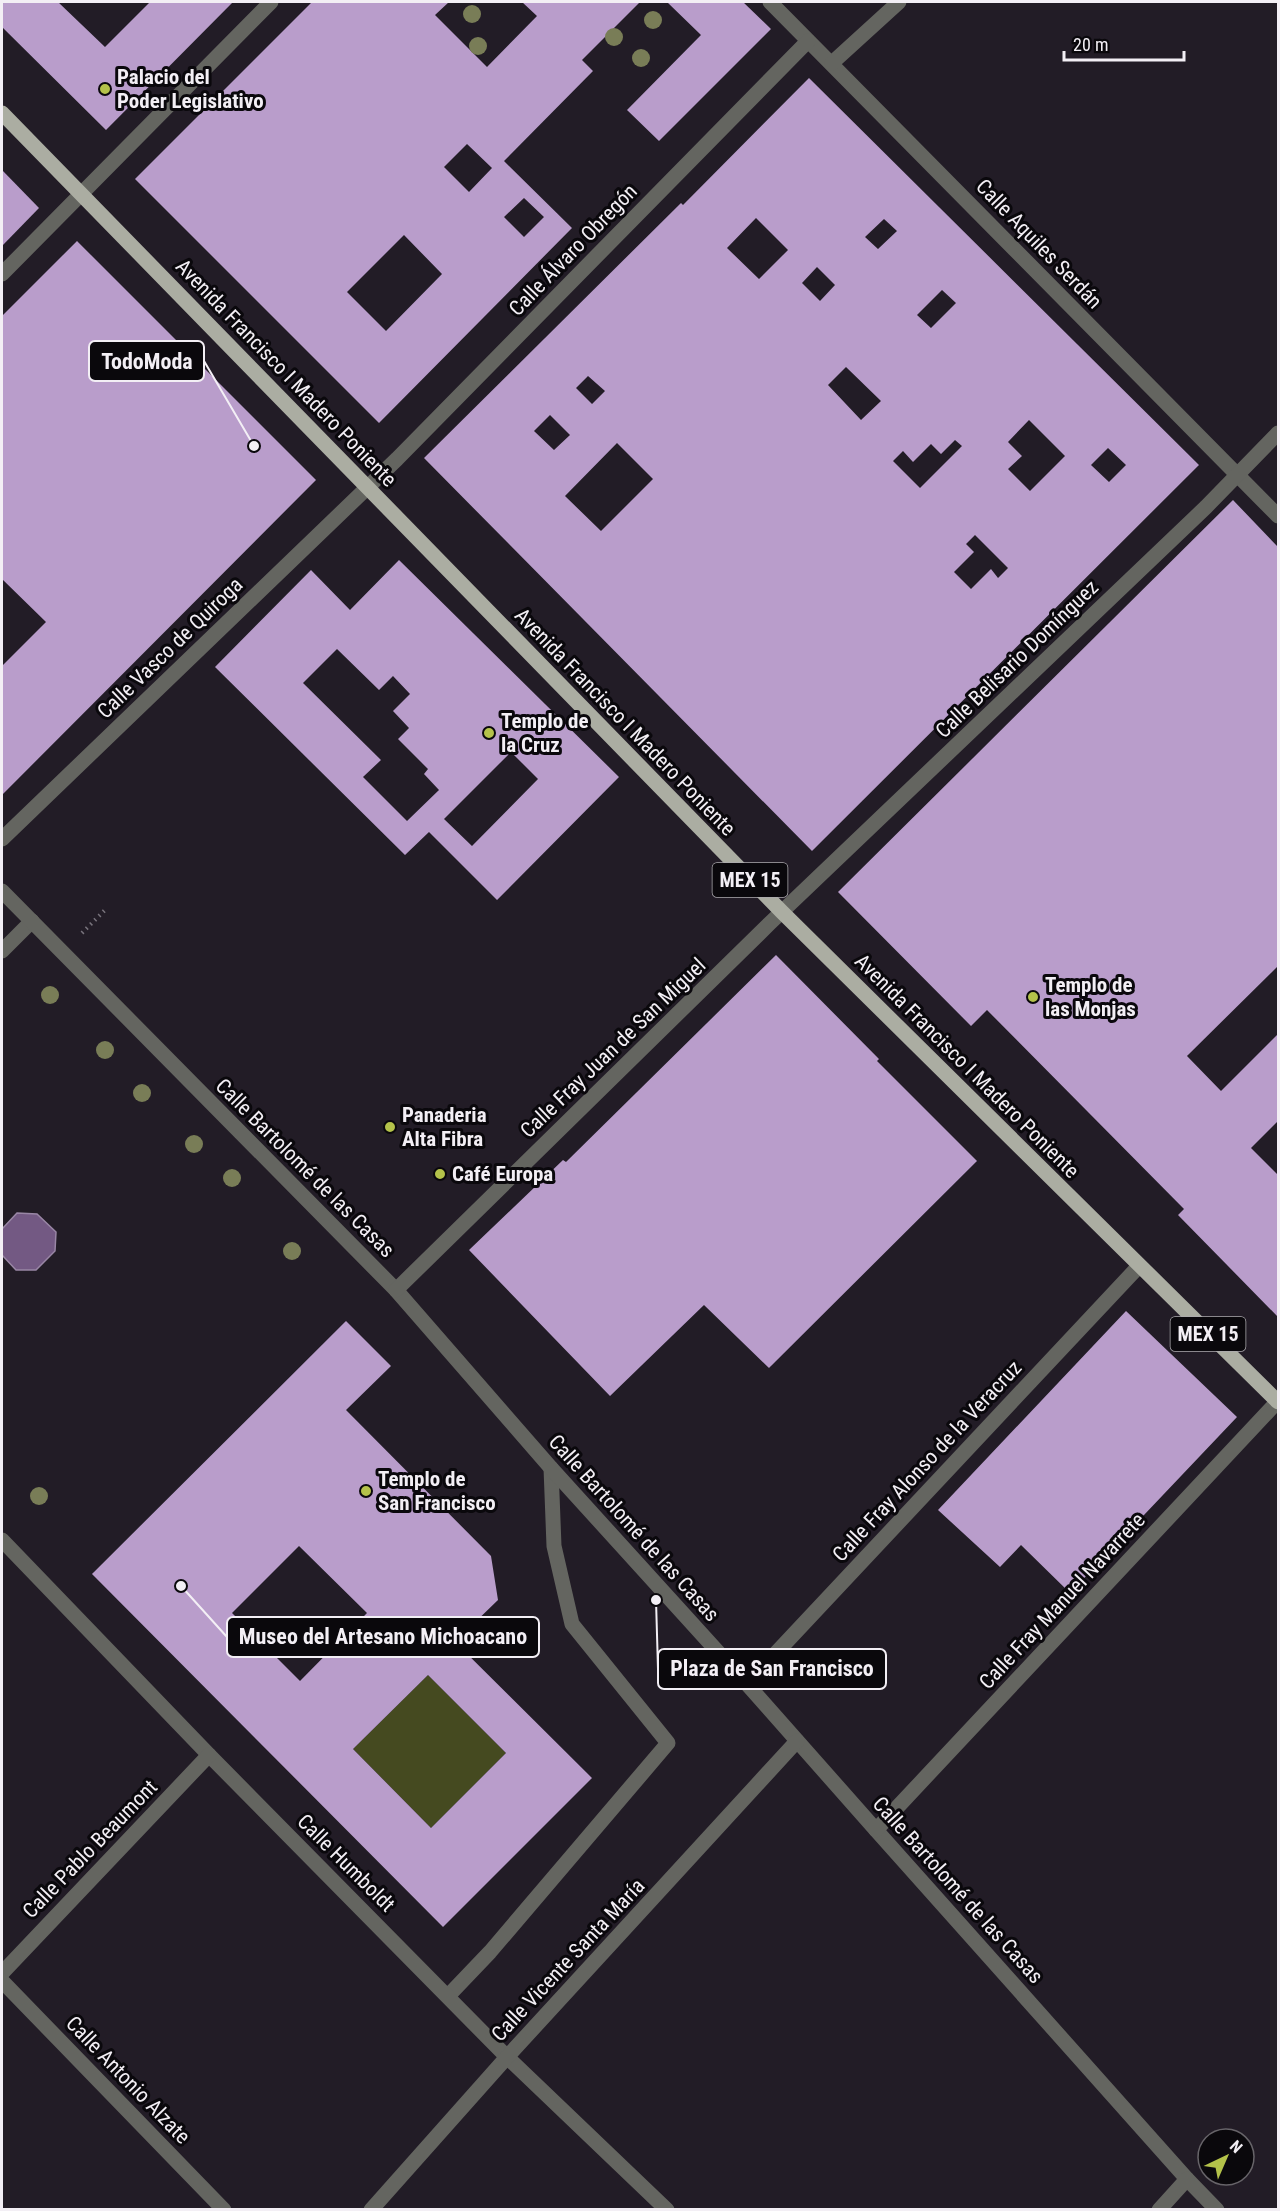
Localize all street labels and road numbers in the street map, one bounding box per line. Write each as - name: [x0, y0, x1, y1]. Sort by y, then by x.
- street label: Calle Aquiles Serdán: [971, 174, 1107, 314]
- street label: Calle Álvaro Obregón: [504, 179, 642, 321]
- street label: Avenida Francisco I Madero Poniente: [171, 254, 401, 492]
- street label: Calle Vasco de Quiroga: [93, 573, 247, 723]
- street label: Calle Belisario Domínguez: [931, 575, 1103, 743]
- street label: Avenida Francisco I Madero Poniente: [510, 603, 740, 841]
- road number: MEX 15: [712, 863, 788, 897]
- street label: Avenida Francisco I Madero Poniente: [850, 949, 1084, 1183]
- street label: Calle Fray Juan de San Miguel: [516, 953, 710, 1143]
- street label: Calle Bartolomé de las Casas: [211, 1074, 399, 1262]
- road number: MEX 15: [1170, 1317, 1246, 1351]
- street label: Calle Fray Alonso de la Veracruz: [828, 1356, 1026, 1566]
- street label: Calle Bartolomé de las Casas: [544, 1430, 724, 1626]
- street label: Calle Fray Manuel Navarrete: [974, 1508, 1150, 1694]
- street label: Calle Pablo Beaumont: [18, 1775, 162, 1923]
- street label: Calle Bartolomé de las Casas: [868, 1792, 1048, 1988]
- street label: Calle Humboldt: [292, 1809, 400, 1917]
- street label: Calle Vicente Santa María: [487, 1874, 649, 2046]
- street label: Calle Antonio Alzate: [61, 2011, 195, 2149]

